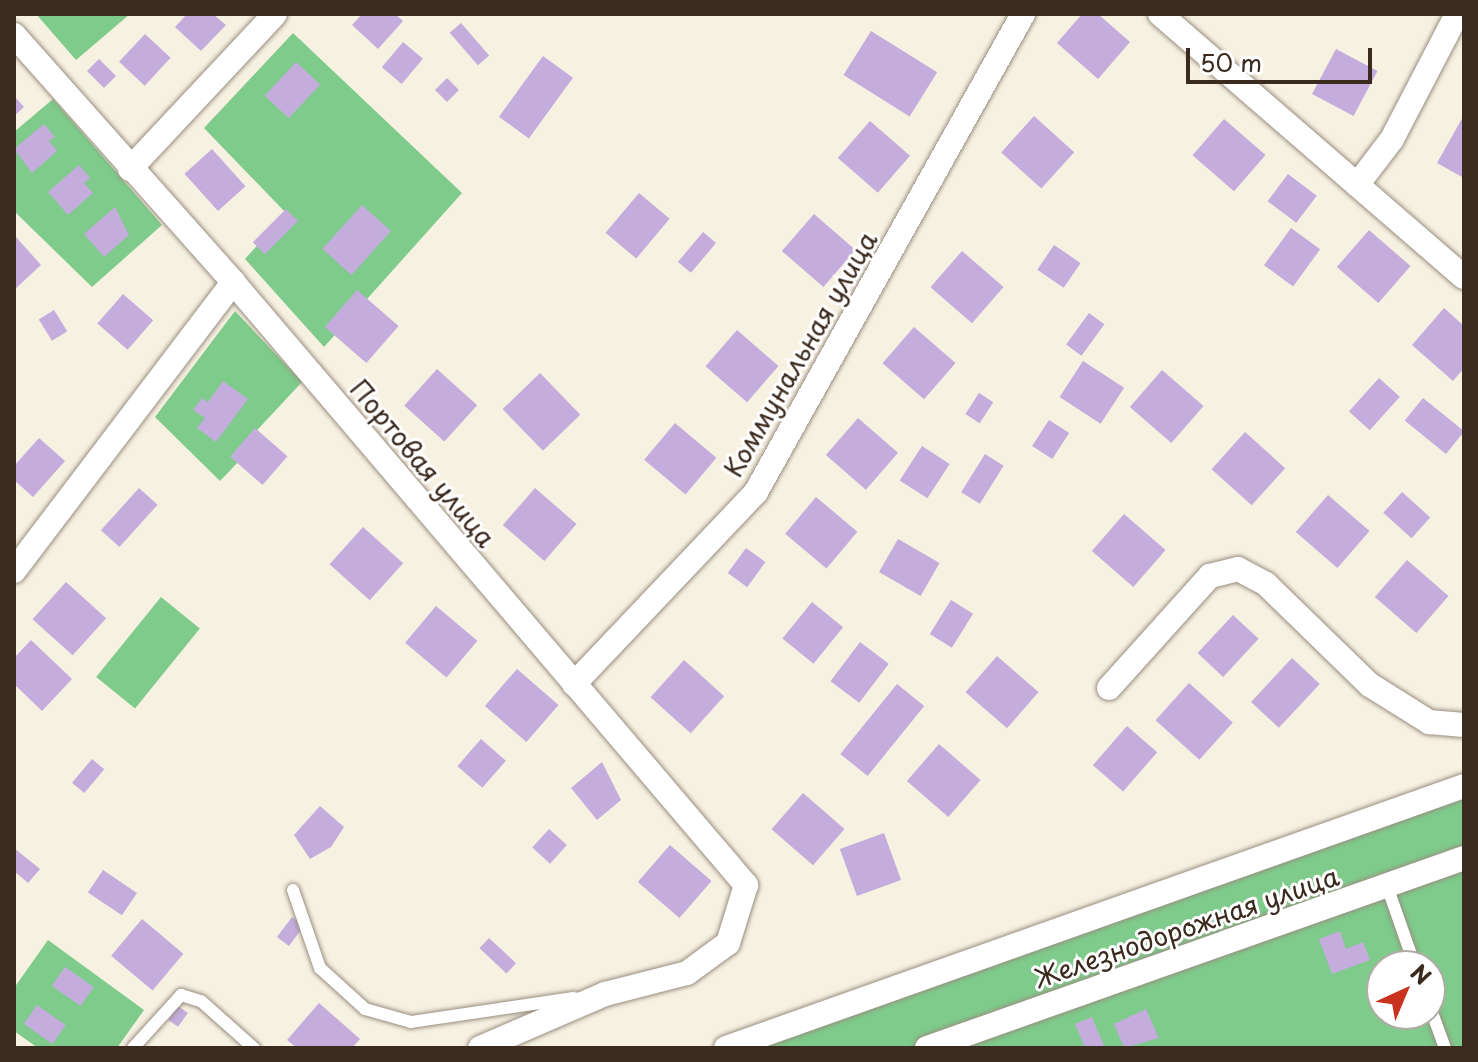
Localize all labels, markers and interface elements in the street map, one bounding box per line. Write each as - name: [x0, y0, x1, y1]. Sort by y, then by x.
- scale bar: [1190, 32, 1376, 82]
- text: 50 m: [1200, 44, 1262, 80]
- street label: Коммунальная улица: [717, 225, 883, 483]
- street label: Портовая улица: [344, 373, 502, 553]
- street label: Железнодорожная улица: [1029, 860, 1343, 994]
- north arrow: [1366, 950, 1446, 1030]
- text: N: [1404, 956, 1439, 992]

